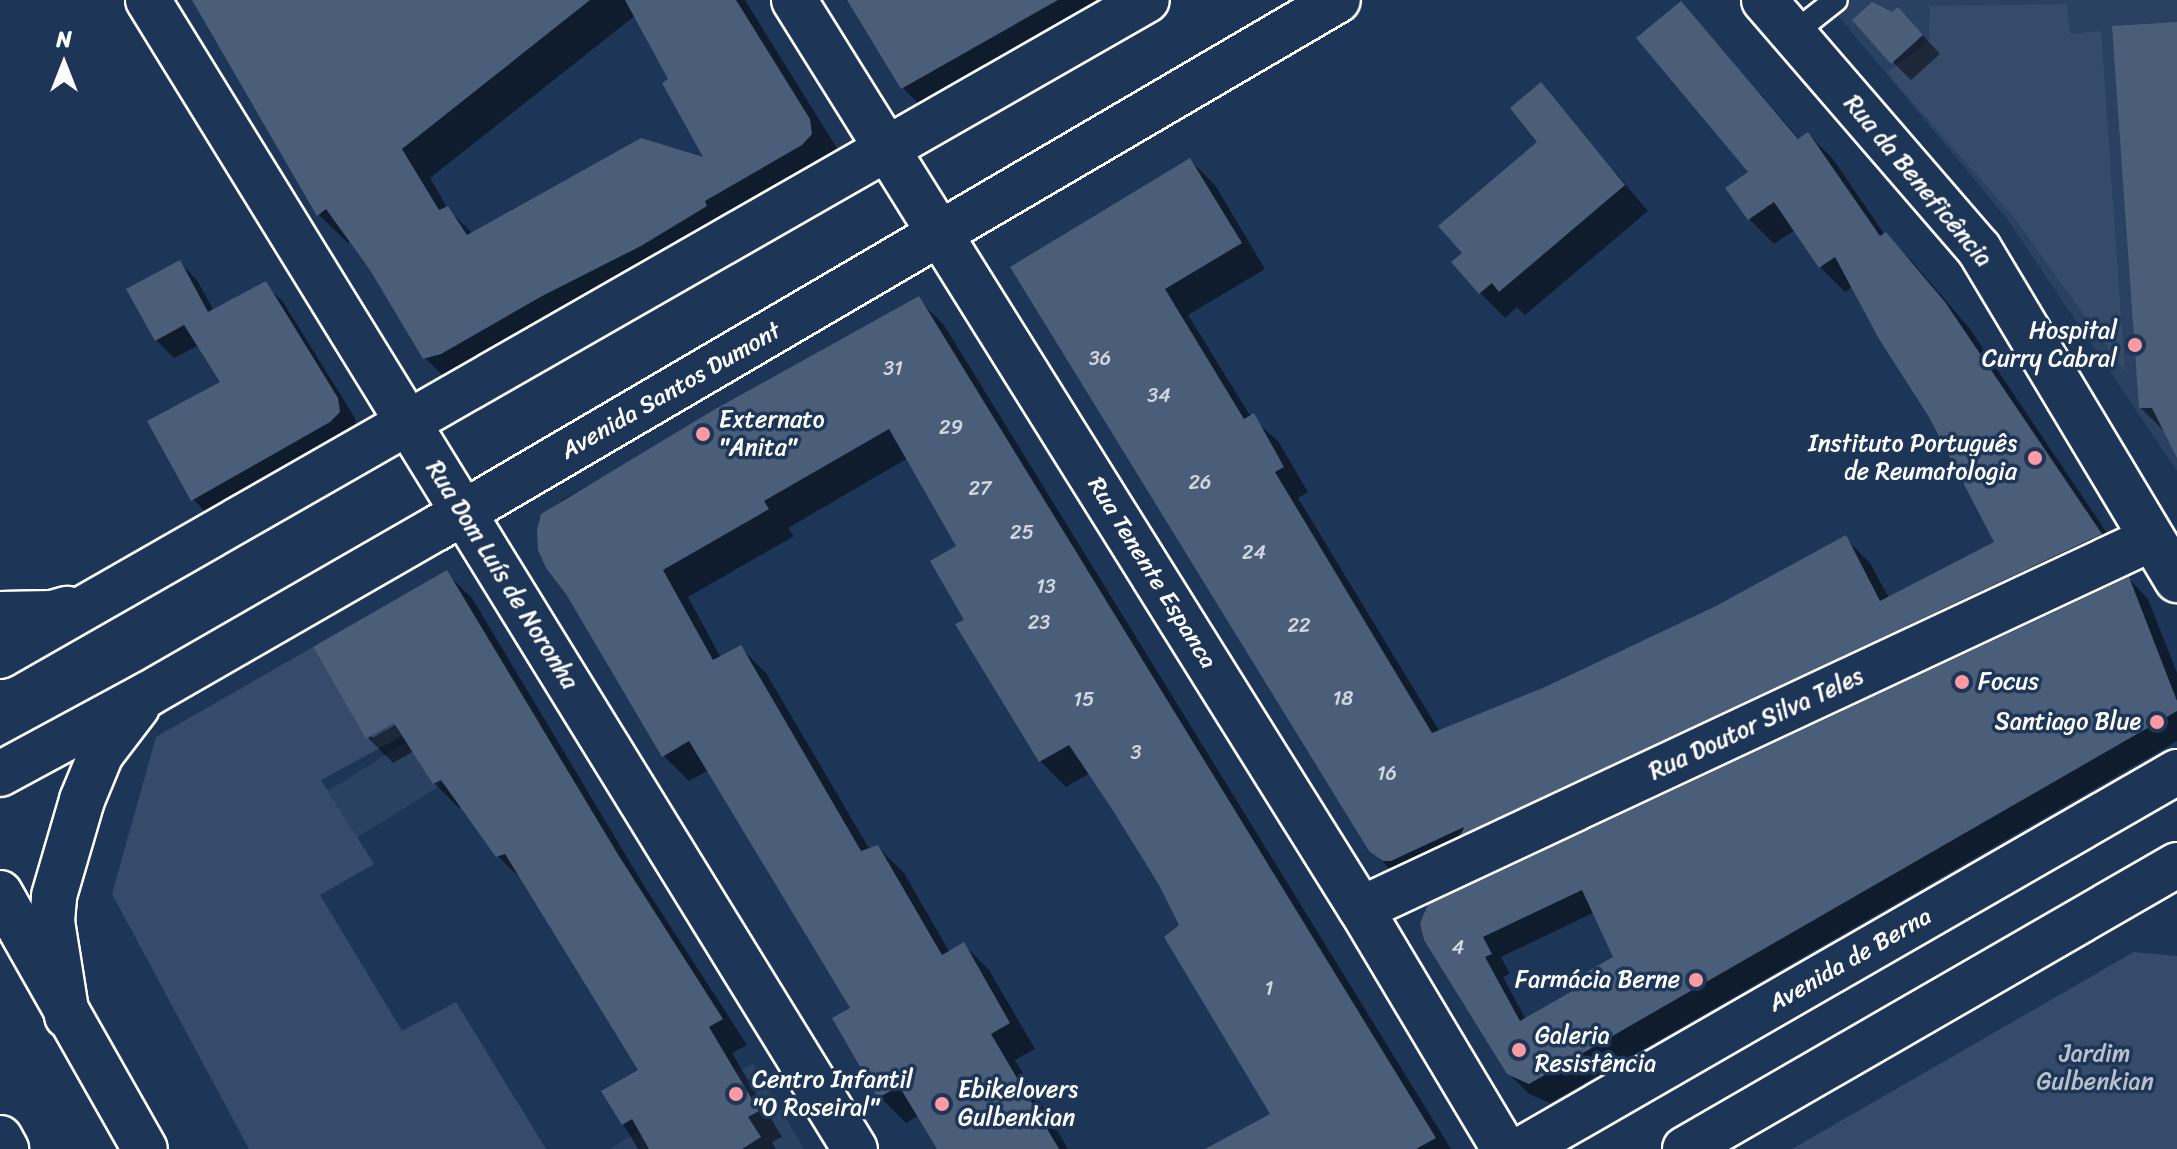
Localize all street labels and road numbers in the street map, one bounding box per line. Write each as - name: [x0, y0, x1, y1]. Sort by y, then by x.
- street label: Rua da Beneficência: [1838, 89, 1998, 273]
- street label: Avenida Santos Dumont: [556, 316, 786, 466]
- street label: Rua Dom Luís de Noronha: [420, 455, 584, 695]
- street label: Rua Tenente Espanca: [1081, 472, 1223, 674]
- street label: Rua Doutor Silva Teles: [1643, 661, 1869, 787]
- street label: Avenida de Berna: [1763, 902, 1937, 1018]

